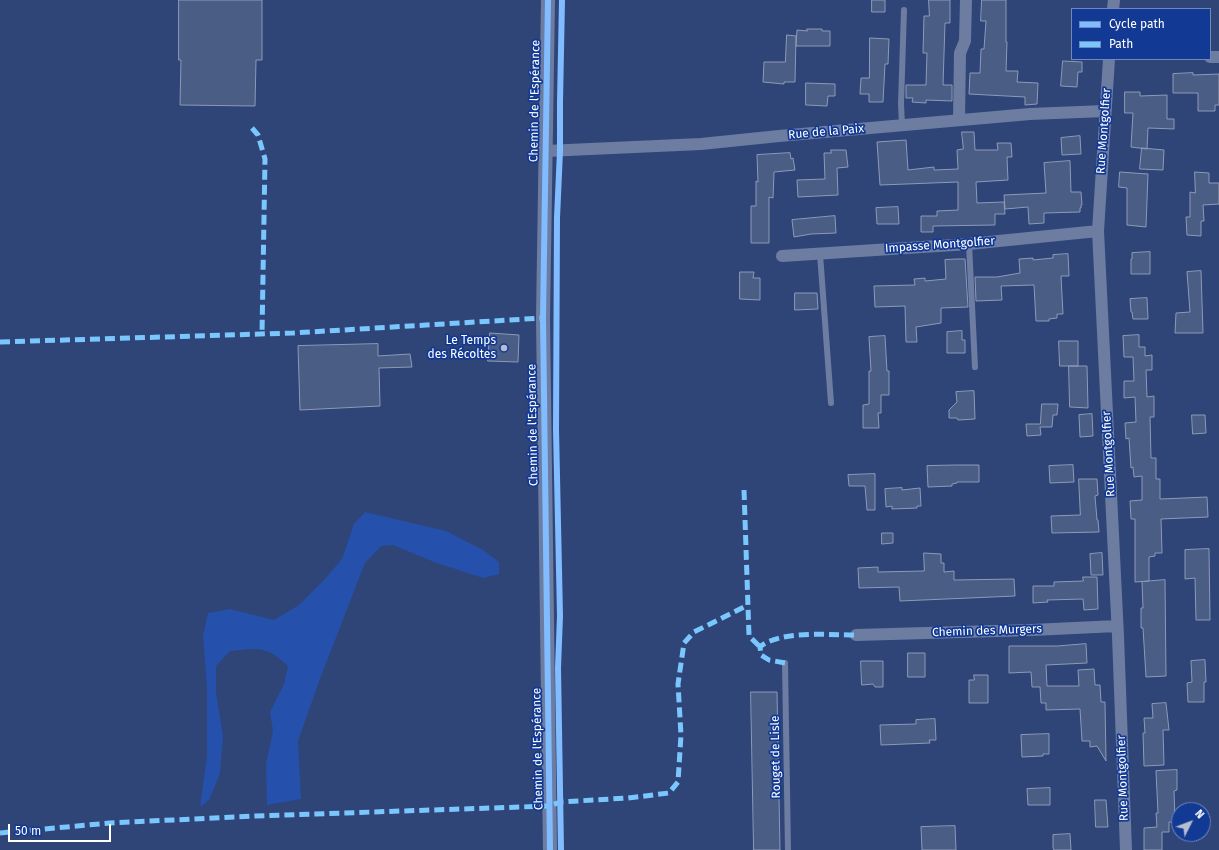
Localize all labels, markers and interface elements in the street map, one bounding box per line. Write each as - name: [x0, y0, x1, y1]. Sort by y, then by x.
- legend: [1071, 8, 1211, 60]
- text: Cycle path: [1109, 17, 1165, 31]
- text: Path: [1109, 37, 1133, 51]
- street label: Chemin de l'Espérance: [527, 40, 543, 162]
- street label: Rue Montgolfier: [1094, 88, 1114, 174]
- street label: Rue de la Paix: [787, 122, 865, 142]
- street label: Impasse Montgolfier: [885, 234, 995, 256]
- place label: Le Temps des Récoltes: [428, 334, 496, 362]
- marker: Le Temps des Récoltes: [499, 343, 509, 353]
- street label: Chemin de l'Espérance: [525, 364, 541, 486]
- street label: Rue Montgolfier: [1100, 411, 1118, 497]
- street label: Chemin des Murgers: [932, 622, 1042, 640]
- street label: Chemin de l'Espérance: [530, 688, 546, 810]
- street label: Rouget de Lisle: [768, 715, 784, 799]
- street label: Rue Montgolfier: [1114, 735, 1132, 821]
- north arrow: [1171, 802, 1211, 842]
- text: N: [1192, 807, 1207, 821]
- scale bar: [10, 816, 113, 842]
- text: 50 m: [15, 824, 41, 838]

